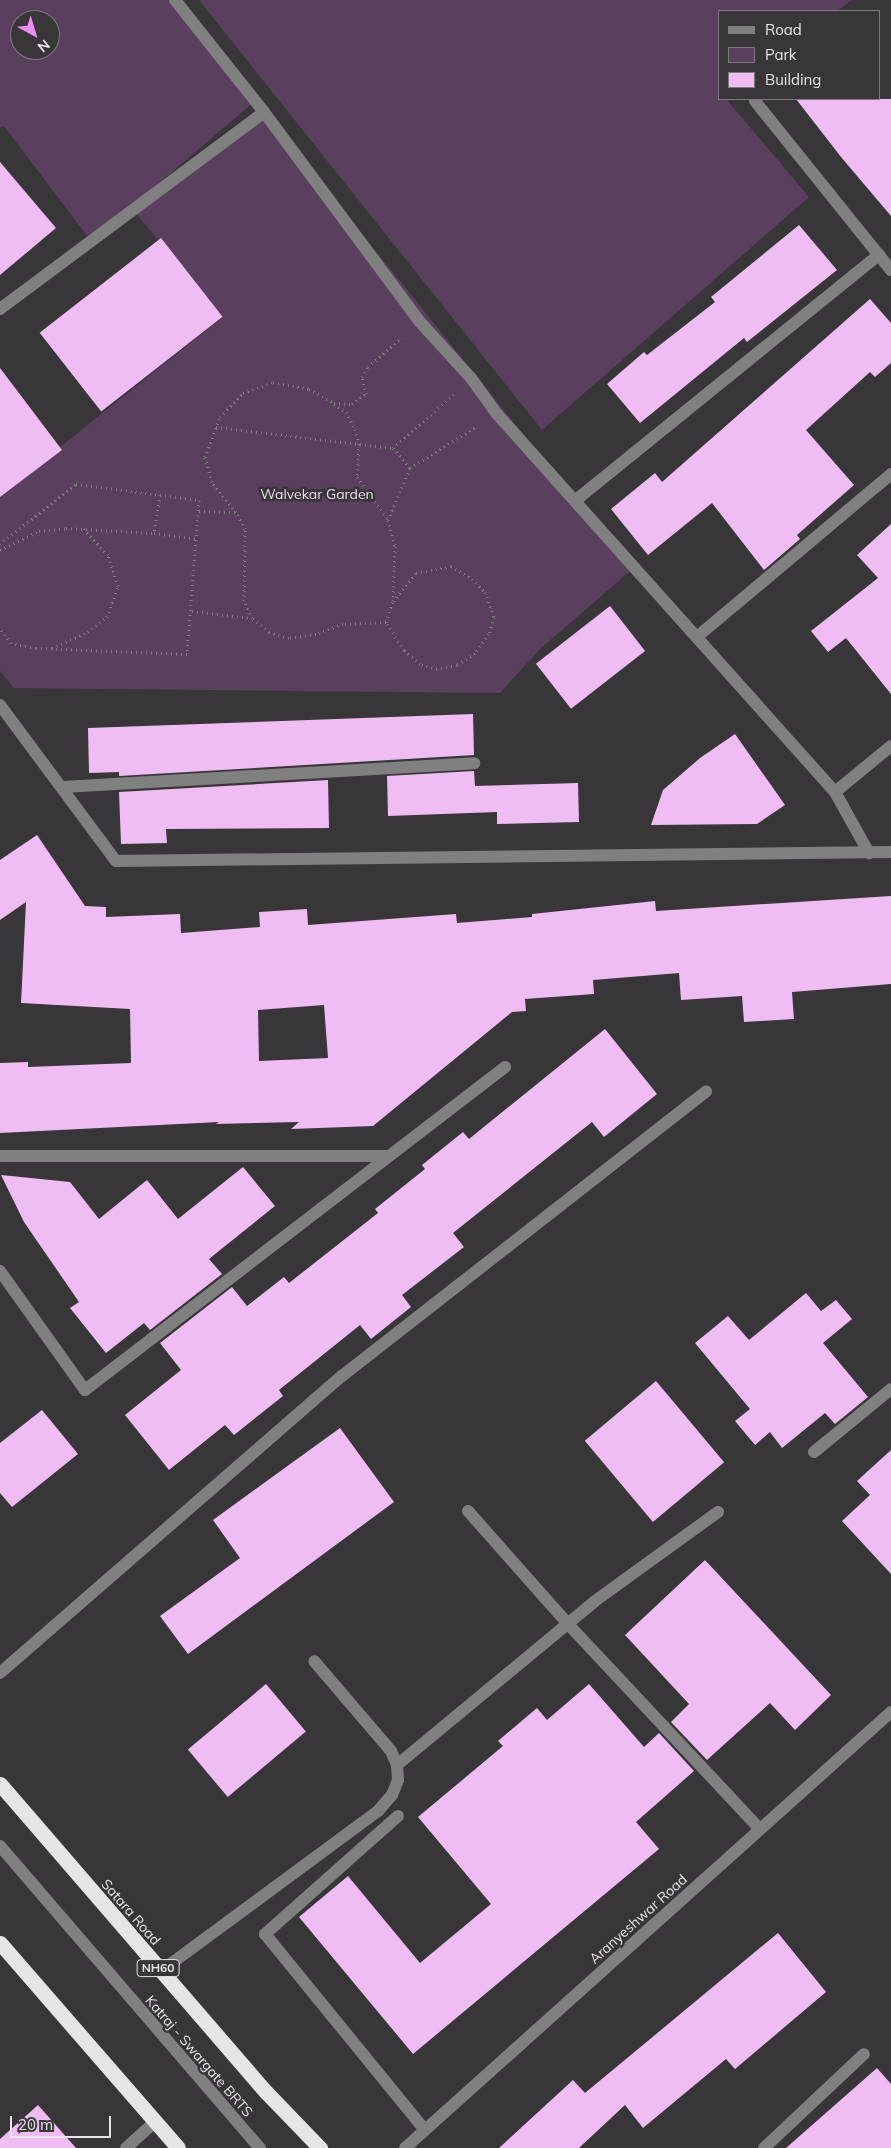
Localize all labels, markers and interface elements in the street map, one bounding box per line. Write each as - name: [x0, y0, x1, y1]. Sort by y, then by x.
- north arrow: [10, 10, 60, 60]
- legend: [718, 10, 881, 100]
- text: Road: [765, 20, 802, 39]
- text: N: [34, 36, 54, 56]
- text: Park: [765, 45, 797, 64]
- text: Building: [765, 70, 821, 89]
- park label: Walvekar Garden: [260, 486, 374, 502]
- street label: Aranyeshwar Road: [586, 1871, 690, 1967]
- street label: Satara Road: [98, 1876, 164, 1948]
- road number: NH60: [136, 1959, 180, 1978]
- street label: Katraj - Swargate BRTS: [142, 1992, 256, 2120]
- scale bar: [12, 2106, 114, 2138]
- text: 20 m: [18, 2115, 53, 2134]

